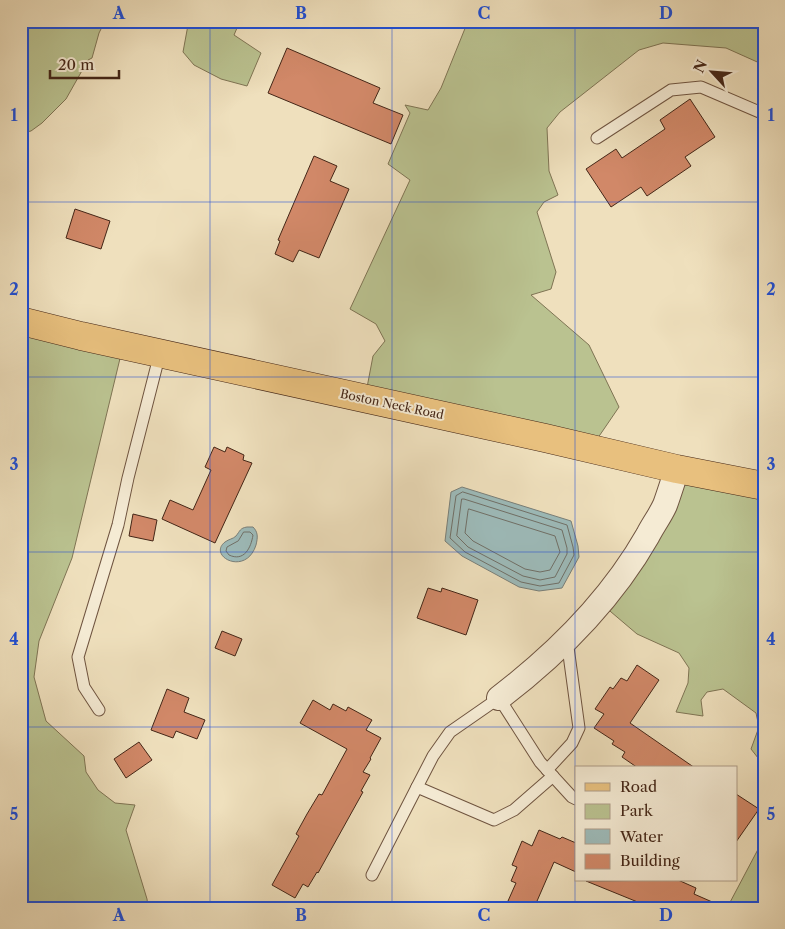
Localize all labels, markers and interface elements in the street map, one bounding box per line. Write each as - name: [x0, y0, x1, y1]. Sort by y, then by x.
- text: A: [112, 3, 126, 23]
- text: B: [295, 3, 307, 23]
- text: C: [478, 3, 490, 23]
- text: D: [659, 3, 673, 23]
- scale bar: [50, 48, 119, 80]
- north arrow: [688, 48, 738, 98]
- text: 20 m: [58, 55, 94, 74]
- text: N: [690, 57, 711, 76]
- text: 1: [10, 105, 18, 125]
- text: 1: [767, 105, 775, 125]
- text: 2: [9, 279, 19, 299]
- text: 2: [766, 279, 776, 299]
- street label: Boston Neck Road: [339, 386, 446, 422]
- text: 3: [9, 454, 19, 474]
- text: 3: [766, 454, 776, 474]
- text: 4: [9, 629, 19, 649]
- text: 4: [766, 629, 776, 649]
- legend: [575, 766, 738, 882]
- text: Road: [620, 777, 657, 796]
- text: Park: [620, 801, 654, 820]
- text: 5: [10, 804, 19, 824]
- text: 5: [767, 804, 776, 824]
- text: Water: [619, 827, 664, 846]
- text: Building: [620, 851, 680, 870]
- text: A: [112, 905, 126, 925]
- text: B: [295, 905, 307, 925]
- text: C: [478, 905, 490, 925]
- text: D: [659, 905, 673, 925]

